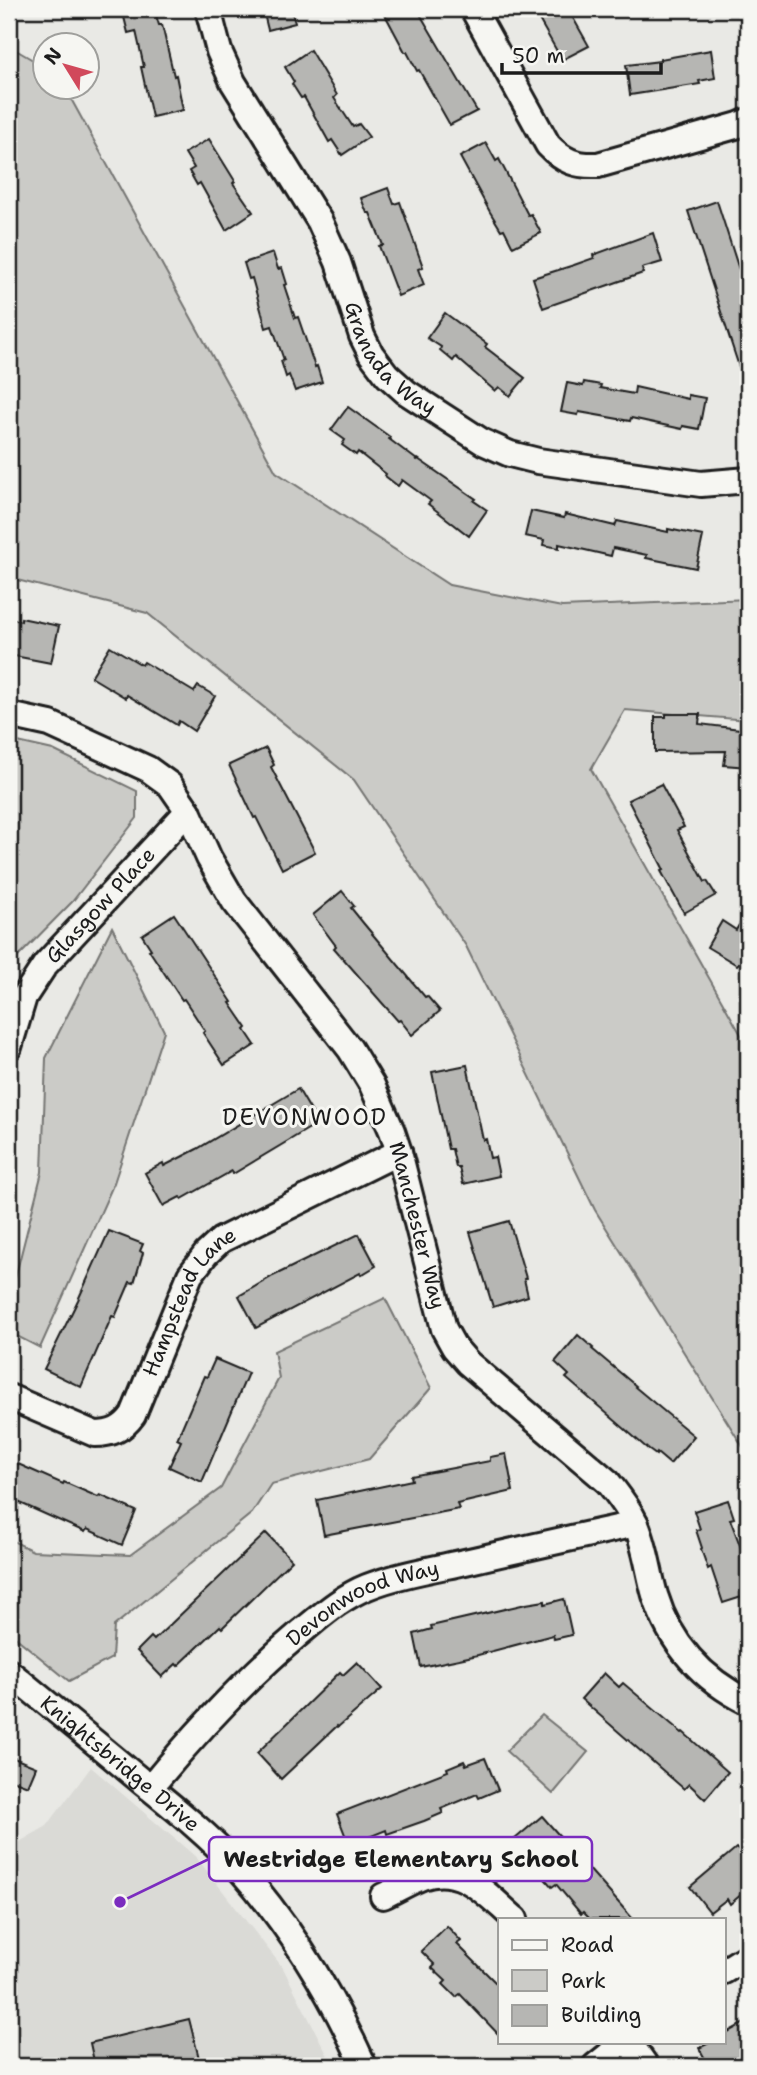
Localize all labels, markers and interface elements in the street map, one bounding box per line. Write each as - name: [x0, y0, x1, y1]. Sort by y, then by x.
- north arrow: [32, 32, 102, 102]
- scale bar: [502, 32, 661, 76]
- text: 50 m: [512, 42, 565, 70]
- text: N: [38, 43, 67, 70]
- street label: Granada Way: [338, 298, 442, 422]
- street label: Glasgow Place: [39, 841, 162, 970]
- district label: DEVONWOOD: [222, 1102, 388, 1132]
- street label: Manchester Way: [382, 1138, 452, 1312]
- street label: Hampstead Lane: [136, 1221, 241, 1381]
- street label: Devonwood Way: [280, 1554, 441, 1653]
- street label: Knightsbridge Drive: [34, 1689, 206, 1838]
- callout: Westridge Elementary School: [209, 1837, 592, 1881]
- text: Westridge Elementary School: [223, 1844, 579, 1874]
- legend: [498, 1918, 726, 2044]
- text: Road: [561, 1931, 614, 1959]
- text: Park: [561, 1967, 606, 1995]
- text: Building: [561, 2001, 641, 2029]

